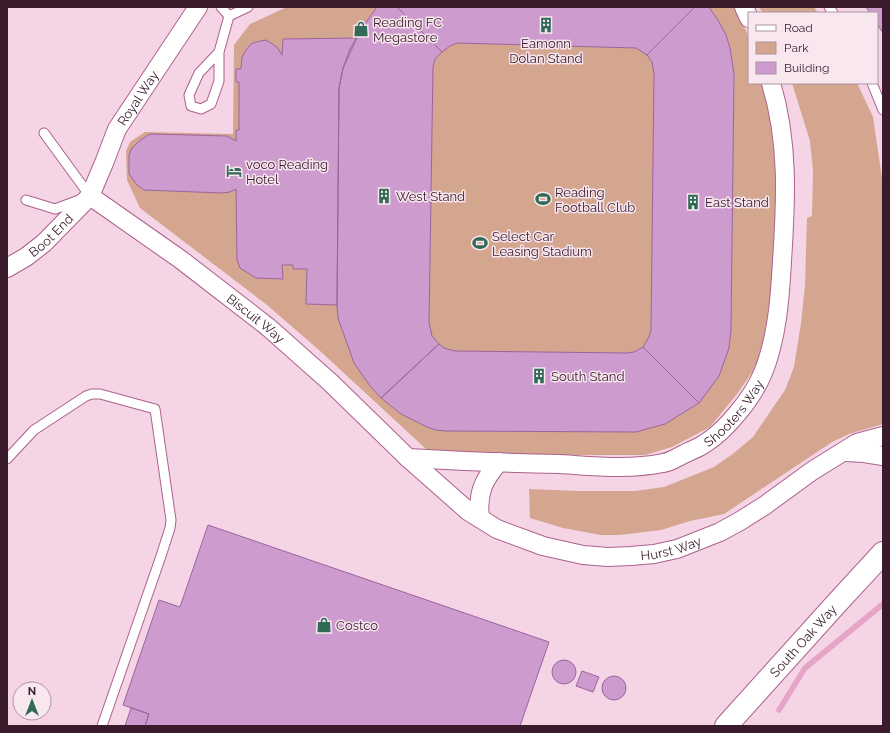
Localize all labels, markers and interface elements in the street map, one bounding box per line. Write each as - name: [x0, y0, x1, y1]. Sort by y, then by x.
- legend: [748, 12, 878, 84]
- place label: Reading FC Megastore: [373, 15, 442, 45]
- building icon: Eamonn Dolan Stand: [537, 16, 555, 34]
- shop icon: Reading FC Megastore: [352, 20, 370, 38]
- text: Road: [784, 21, 813, 35]
- place label: Eamonn Dolan Stand: [509, 36, 583, 66]
- text: Park: [784, 41, 809, 55]
- text: Building: [784, 61, 830, 75]
- street label: Royal Way: [114, 68, 162, 129]
- place label: voco Reading Hotel: [246, 157, 328, 187]
- hotel icon: voco Reading Hotel: [225, 162, 243, 180]
- place label: Reading Football Club: [555, 185, 635, 215]
- building icon: West Stand: [375, 187, 393, 205]
- place label: West Stand: [396, 189, 465, 204]
- sports icon: Reading Football Club: [534, 190, 552, 208]
- building icon: East Stand: [684, 193, 702, 211]
- place label: East Stand: [705, 195, 769, 210]
- street label: Boot End: [26, 211, 76, 260]
- place label: Select Car Leasing Stadium: [492, 229, 592, 259]
- sports icon: Select Car Leasing Stadium: [471, 234, 489, 252]
- street label: Biscuit Way: [224, 291, 287, 346]
- building icon: South Stand: [530, 367, 548, 385]
- place label: South Stand: [551, 369, 624, 384]
- street label: Shooters Way: [701, 377, 766, 450]
- street label: Hurst Way: [640, 533, 704, 563]
- street label: South Oak Way: [767, 602, 840, 680]
- shop icon: Costco: [315, 616, 333, 634]
- place label: Costco: [336, 618, 378, 633]
- north arrow: [12, 681, 52, 721]
- text: N: [28, 685, 36, 698]

